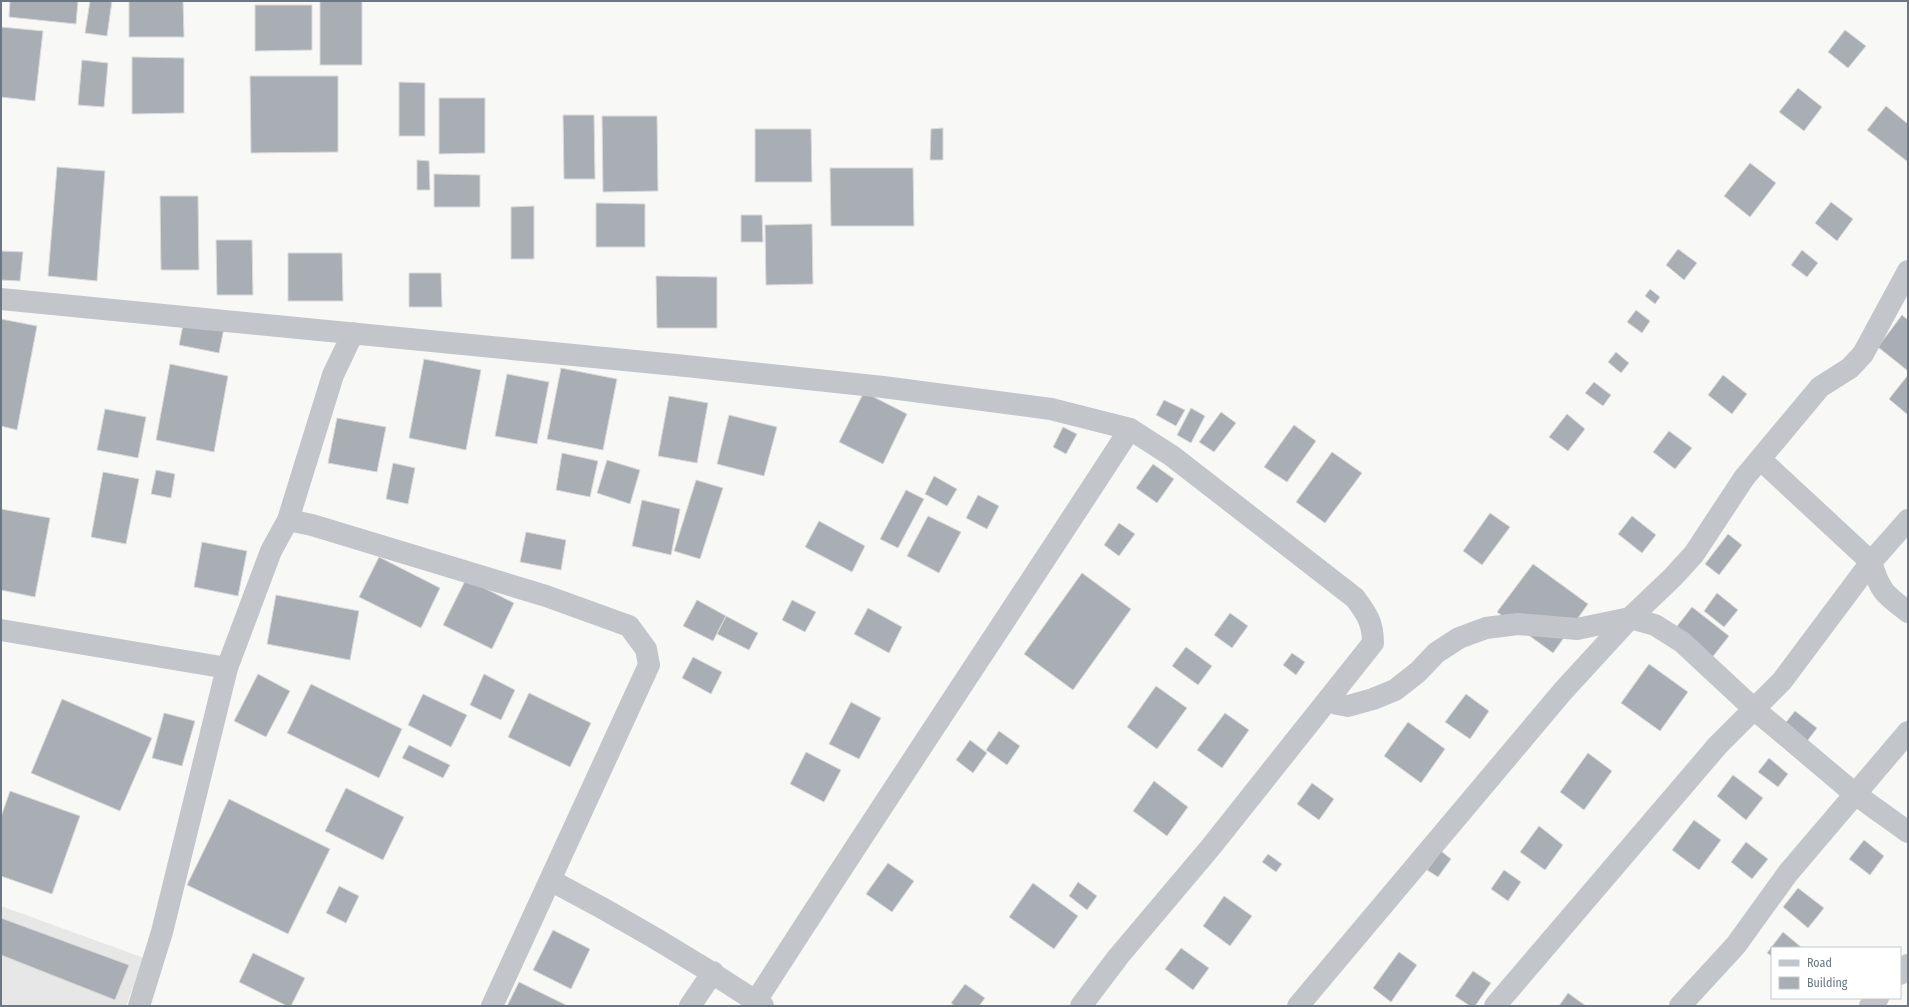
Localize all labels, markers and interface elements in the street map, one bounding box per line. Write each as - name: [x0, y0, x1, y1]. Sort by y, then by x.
- legend: [1771, 947, 1901, 999]
- text: Road: [1807, 956, 1832, 970]
- text: Building: [1807, 976, 1848, 990]

